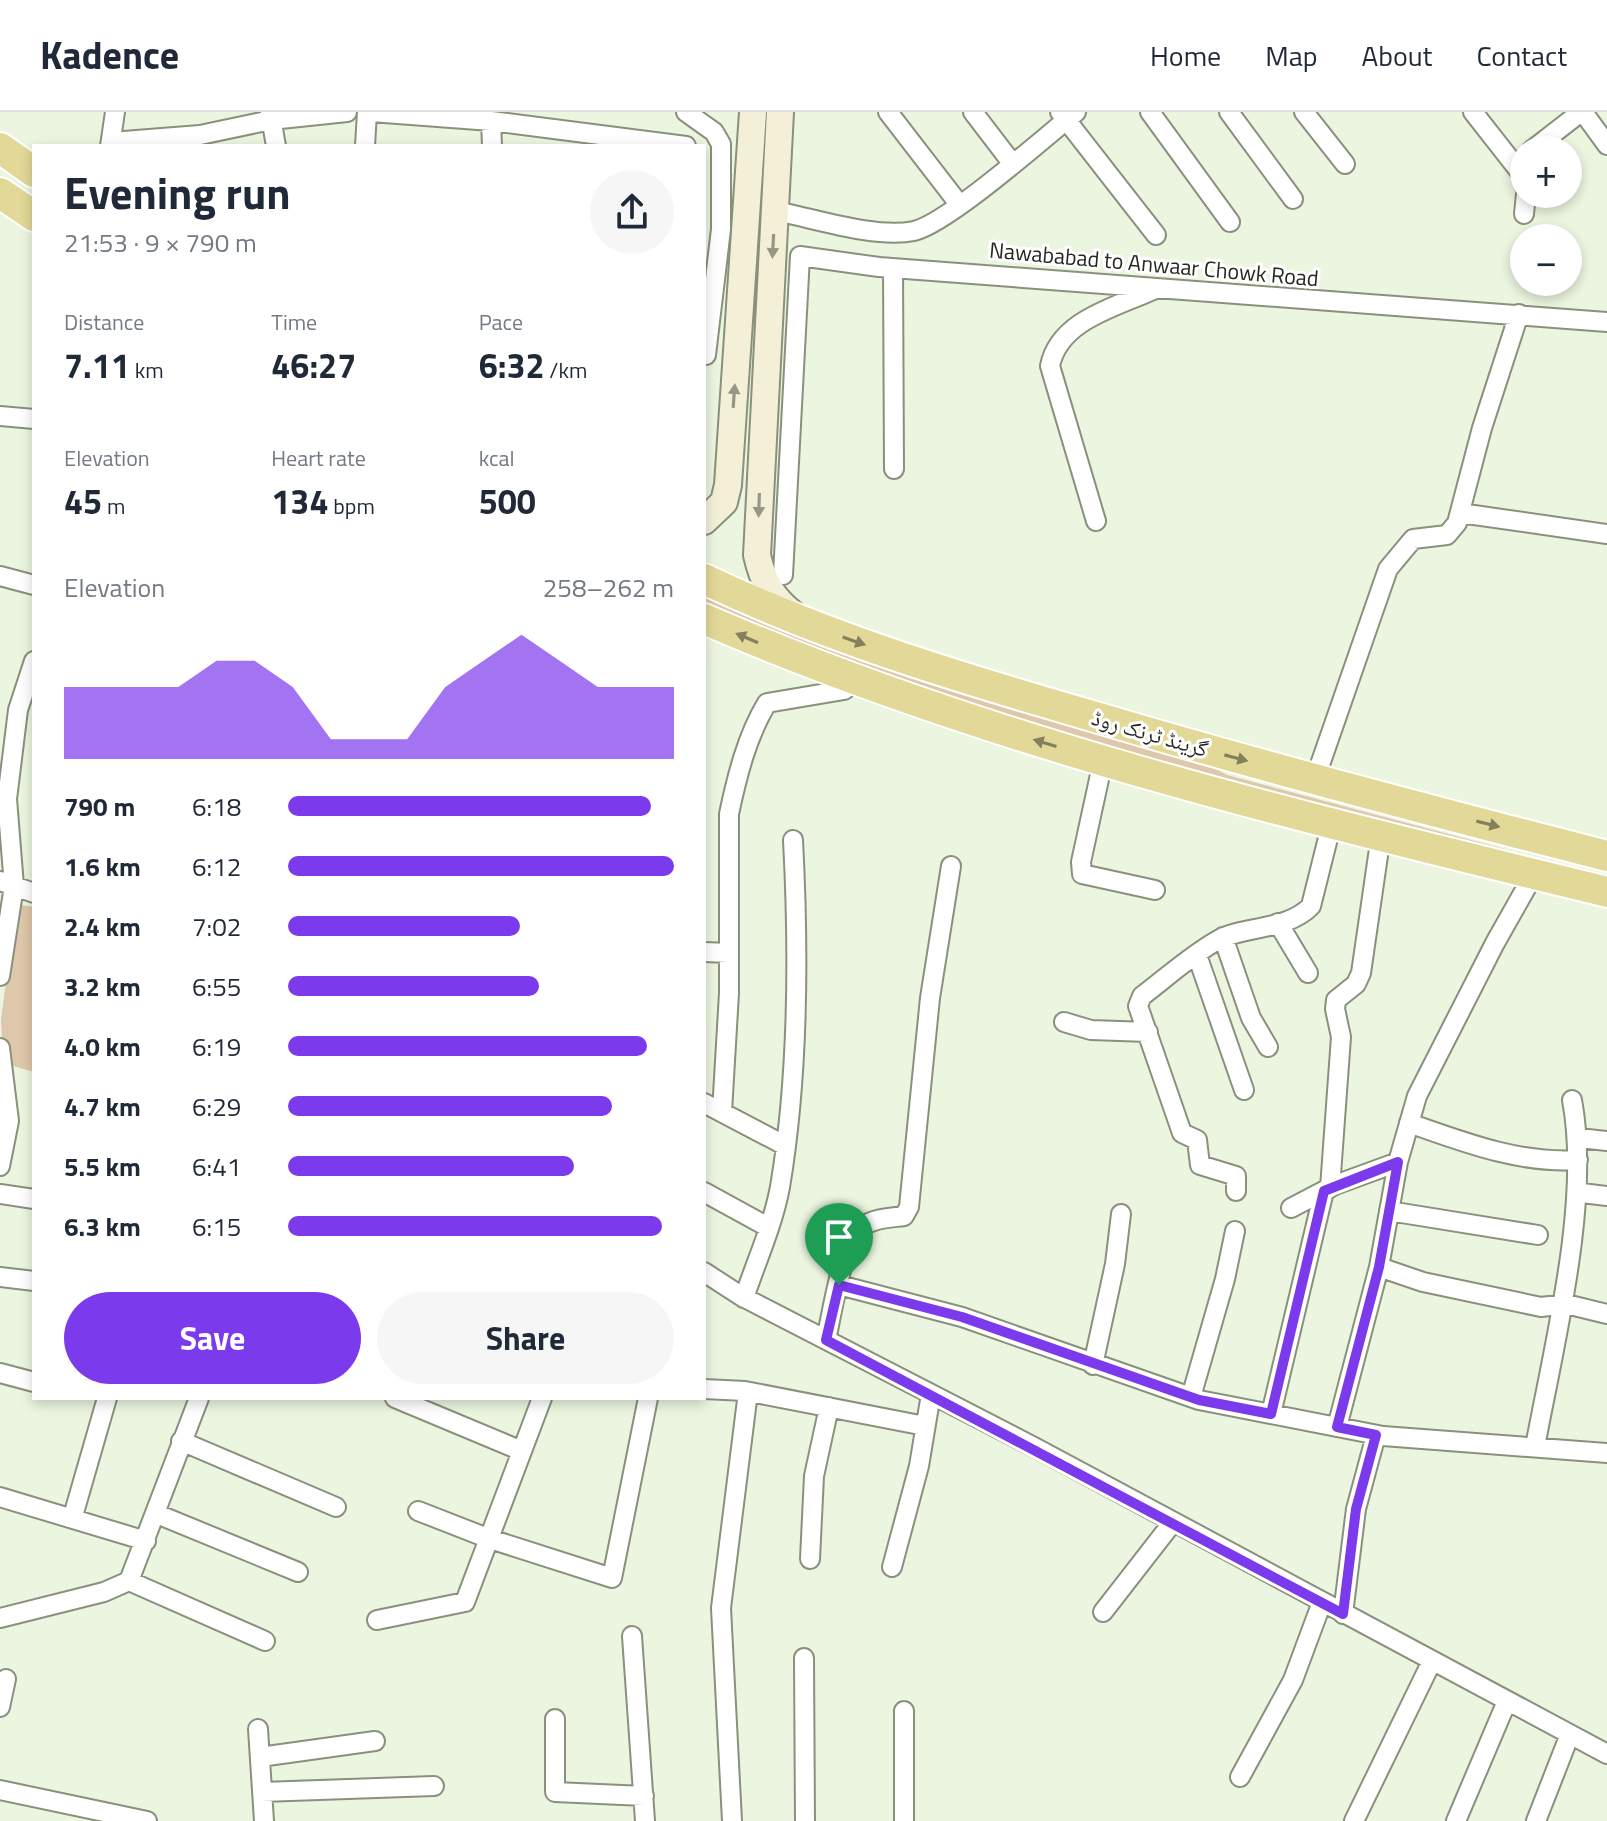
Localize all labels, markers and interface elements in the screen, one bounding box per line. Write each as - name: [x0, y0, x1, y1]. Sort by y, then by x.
- text: Kadence: [40, 26, 179, 84]
- text: Home: [1150, 34, 1221, 77]
- text: Map: [1265, 34, 1318, 77]
- text: About: [1362, 34, 1432, 77]
- text: Contact: [1476, 34, 1567, 77]
- map controls: [1510, 136, 1582, 296]
- button: +: [1510, 136, 1582, 208]
- text: Evening run: [64, 159, 291, 226]
- button: share: [590, 170, 674, 254]
- text: 21:53 · 9 × 790 m: [64, 223, 257, 262]
- button: −: [1510, 224, 1582, 296]
- street label: Nawababad to Anwaar Chowk Road: [988, 233, 1320, 295]
- one-way arrow: [766, 234, 779, 259]
- text: Distance: [64, 305, 144, 339]
- text: Time: [271, 305, 317, 339]
- text: Pace: [479, 305, 523, 339]
- text: 7.11: [64, 339, 130, 391]
- text: 46:27: [271, 339, 356, 391]
- text: 6:32: [479, 339, 544, 391]
- text: km: [130, 353, 164, 387]
- text: /km: [544, 353, 587, 387]
- one-way arrow: [728, 383, 741, 408]
- text: Elevation: [64, 441, 150, 475]
- text: Heart rate: [271, 441, 366, 475]
- text: kcal: [479, 441, 515, 475]
- text: 45: [64, 475, 102, 527]
- text: 134: [271, 475, 328, 527]
- text: 500: [479, 475, 536, 527]
- text: m: [102, 489, 125, 523]
- text: bpm: [328, 489, 375, 523]
- one-way arrow: [753, 493, 766, 518]
- text: Elevation: [64, 568, 165, 607]
- text: 258–262 m: [543, 568, 674, 607]
- one-way arrow: [735, 631, 759, 644]
- one-way arrow: [842, 635, 866, 647]
- street label: گرینڈ ٹرنک روڈ: [1088, 700, 1212, 766]
- one-way arrow: [1032, 736, 1056, 749]
- one-way arrow: [1224, 752, 1249, 764]
- text: 790 m: [64, 787, 135, 826]
- text: 6:18: [192, 787, 241, 826]
- one-way arrow: [1475, 819, 1500, 831]
- text: 1.6 km: [64, 847, 141, 886]
- text: 6:12: [192, 847, 241, 886]
- text: 2.4 km: [64, 907, 141, 946]
- text: 7:02: [192, 907, 241, 946]
- text: 3.2 km: [64, 967, 141, 1006]
- text: 6:55: [192, 967, 241, 1006]
- text: 4.0 km: [64, 1027, 141, 1066]
- text: 6:19: [192, 1027, 241, 1066]
- text: 4.7 km: [64, 1087, 141, 1126]
- text: 6:29: [192, 1087, 241, 1126]
- text: 5.5 km: [64, 1147, 141, 1186]
- text: 6:41: [192, 1147, 241, 1186]
- pin: [805, 1203, 873, 1285]
- text: 6.3 km: [64, 1207, 141, 1246]
- text: 6:15: [192, 1207, 241, 1246]
- icon: arrive: [817, 1215, 861, 1259]
- button: Save: [64, 1292, 361, 1384]
- button: Share: [377, 1292, 674, 1384]

